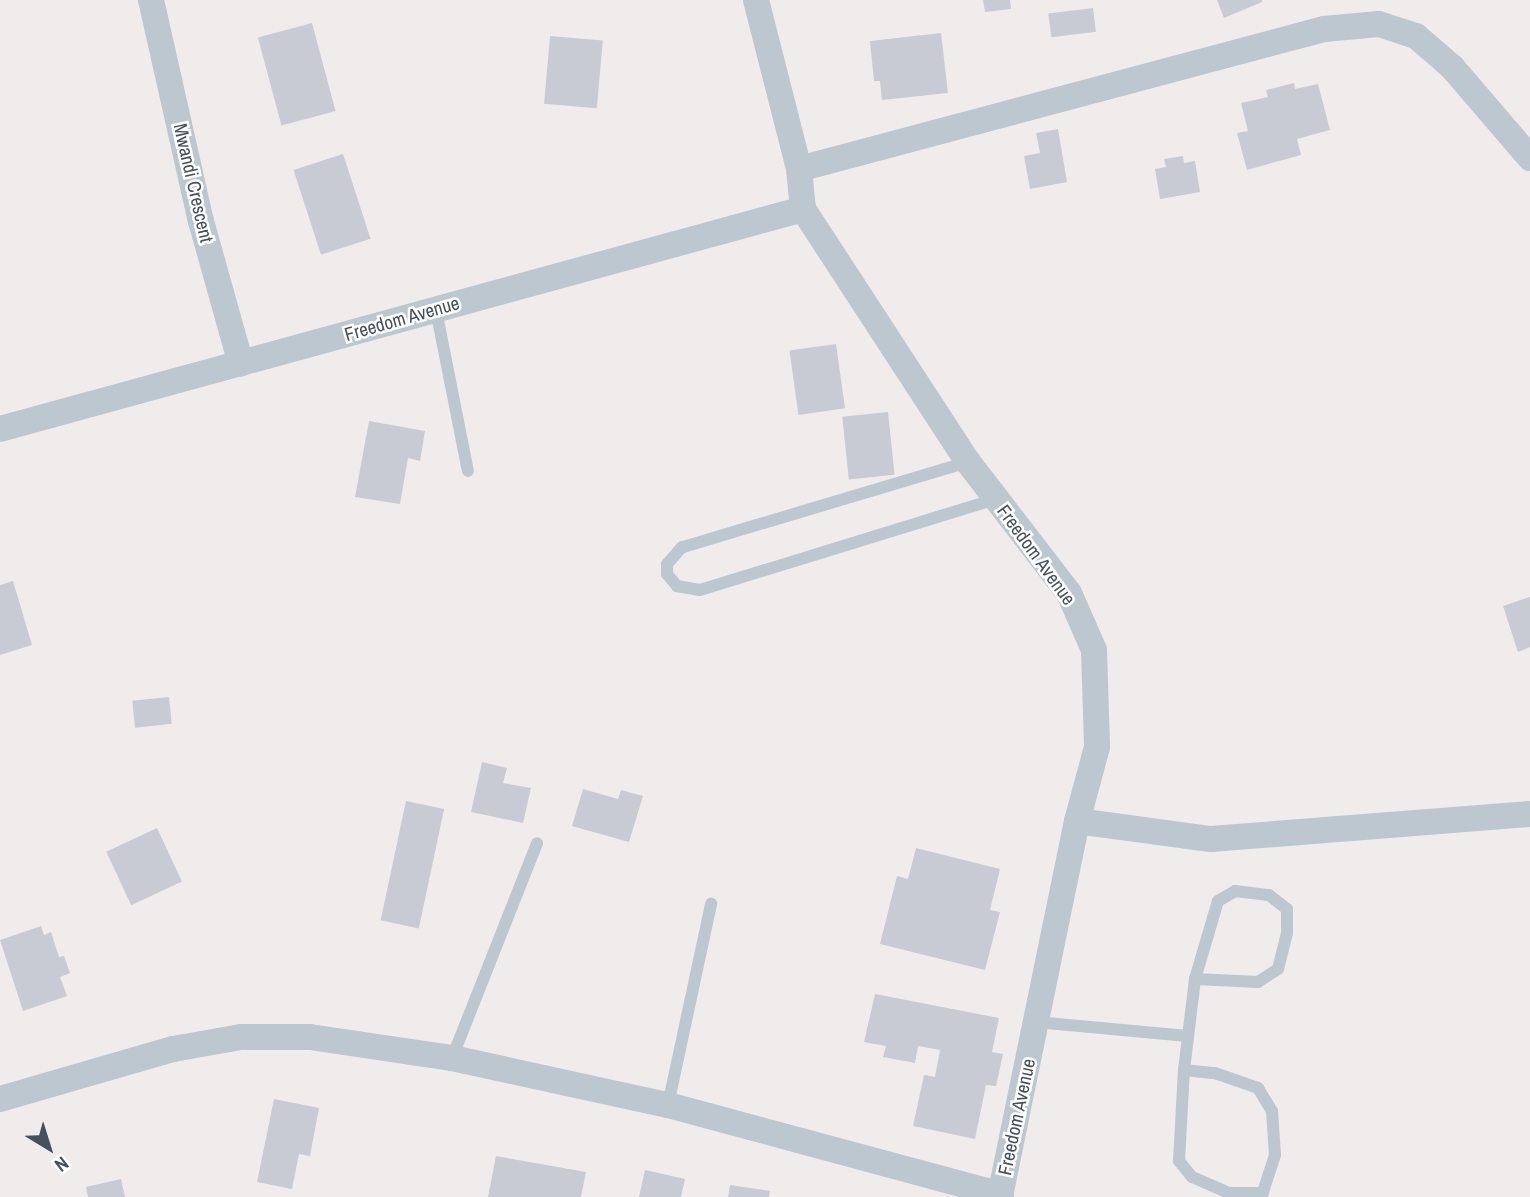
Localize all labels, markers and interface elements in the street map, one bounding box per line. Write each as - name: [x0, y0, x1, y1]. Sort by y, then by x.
- street label: Mwandi Crescent: [168, 121, 218, 245]
- street label: Freedom Avenue: [342, 292, 462, 346]
- street label: Freedom Avenue: [992, 500, 1080, 610]
- street label: Freedom Avenue: [993, 1056, 1041, 1178]
- north arrow: [14, 1113, 84, 1183]
- text: N: [49, 1151, 74, 1178]

